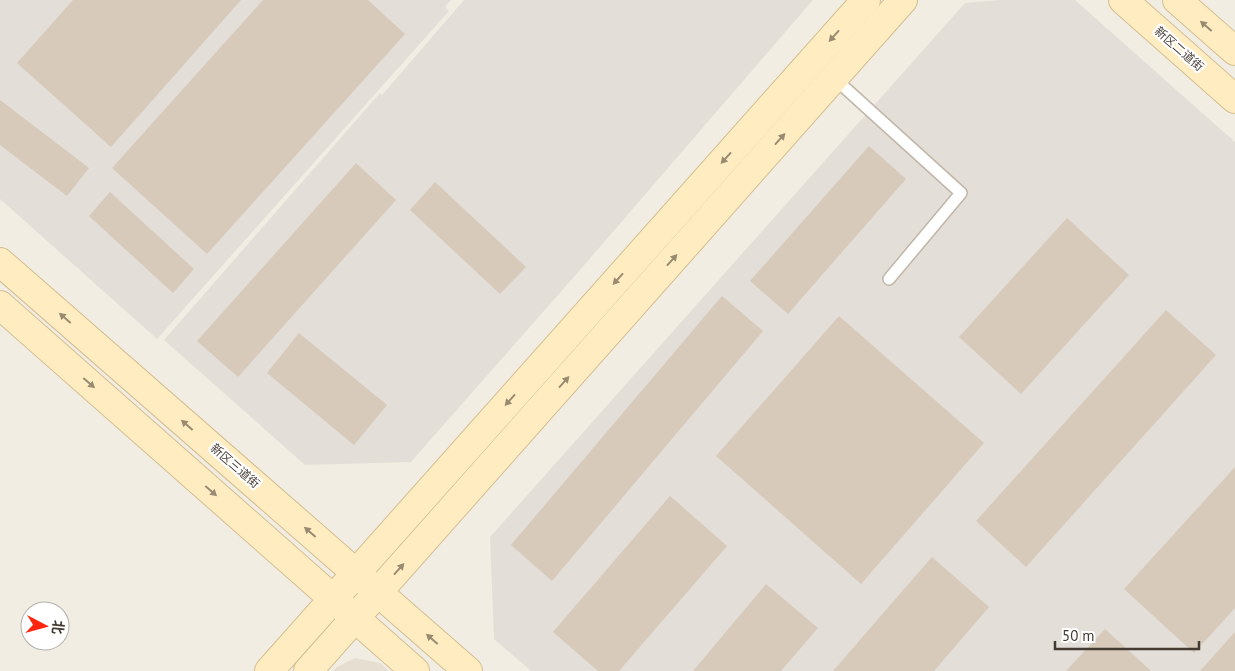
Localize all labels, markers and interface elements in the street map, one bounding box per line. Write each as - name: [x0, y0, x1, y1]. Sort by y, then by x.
- one-way arrow: [1199, 20, 1212, 31]
- street label: 新区二道街: [1152, 23, 1207, 74]
- one-way arrow: [828, 30, 840, 42]
- one-way arrow: [774, 133, 786, 145]
- one-way arrow: [720, 151, 732, 163]
- one-way arrow: [666, 255, 678, 267]
- one-way arrow: [612, 273, 623, 286]
- one-way arrow: [59, 312, 71, 324]
- one-way arrow: [559, 376, 570, 389]
- one-way arrow: [83, 377, 95, 388]
- one-way arrow: [504, 394, 515, 407]
- one-way arrow: [182, 419, 194, 431]
- street label: 新区三道街: [208, 440, 263, 491]
- one-way arrow: [204, 485, 217, 496]
- one-way arrow: [303, 526, 316, 537]
- one-way arrow: [393, 564, 405, 576]
- north arrow: [20, 601, 70, 651]
- scale bar: [1055, 618, 1199, 650]
- text: 北: [48, 619, 68, 635]
- text: 50 m: [1062, 626, 1095, 645]
- one-way arrow: [426, 633, 438, 645]

